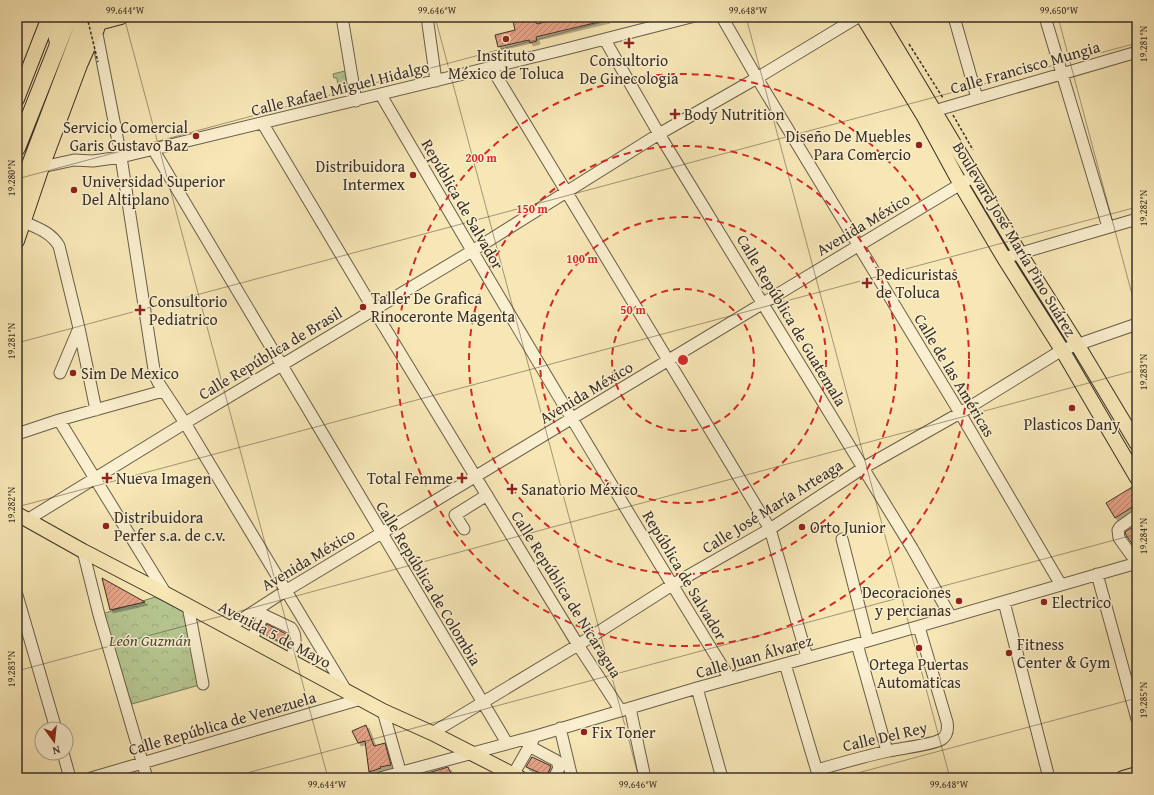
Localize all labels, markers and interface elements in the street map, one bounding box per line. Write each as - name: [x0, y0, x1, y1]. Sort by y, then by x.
- text: 99.644°W: [106, 3, 145, 18]
- text: 99.646°W: [418, 3, 457, 18]
- text: 99.648°W: [729, 3, 768, 18]
- text: 99.650°W: [1040, 3, 1079, 18]
- text: 19.281°N: [1136, 25, 1151, 62]
- marker: Instituto México de Toluca: [501, 34, 511, 44]
- street label: Calle Francisco Mungia: [947, 34, 1103, 100]
- marker: Consultorio De Ginecologia: [623, 37, 635, 49]
- place label: Instituto México de Toluca: [448, 43, 564, 85]
- place label: Consultorio De Ginecologia: [579, 48, 679, 90]
- street label: Calle Rafael Miguel Hidalgo: [248, 54, 432, 122]
- place label: Body Nutrition: [684, 102, 784, 126]
- marker: Body Nutrition: [669, 108, 681, 120]
- place label: Servicio Comercial Garis Gustavo Baz: [63, 115, 189, 157]
- place label: Diseño De Muebles Para Comercio: [786, 124, 911, 166]
- marker: Servicio Comercial Garis Gustavo Baz: [191, 131, 201, 141]
- street label: República de Salvador: [416, 134, 510, 274]
- street label: Boulevard José María Pino Suárez: [947, 137, 1083, 341]
- marker: Diseño De Muebles Para Comercio: [914, 140, 924, 150]
- text: 200 m: [465, 149, 498, 166]
- place label: Distribuidora Intermex: [316, 154, 406, 196]
- text: 19.280°N: [4, 159, 19, 196]
- place label: Universidad Superior Del Altiplano: [82, 169, 226, 211]
- marker: Distribuidora Intermex: [408, 170, 418, 180]
- marker: Universidad Superior Del Altiplano: [69, 185, 79, 195]
- street label: Avenida México: [812, 187, 914, 261]
- text: 19.282°N: [1136, 189, 1151, 226]
- text: 150 m: [516, 200, 549, 217]
- street label: Calle República de Guatemala: [731, 229, 853, 411]
- text: 100 m: [566, 250, 599, 267]
- place label: Pedicuristas de Toluca: [876, 262, 958, 304]
- marker: Pedicuristas de Toluca: [861, 277, 873, 289]
- place label: Taller De Grafica Rinoceronte Magenta: [371, 286, 515, 328]
- place label: Consultorio Pediatrico: [149, 289, 227, 331]
- street label: Calle República de Brasil: [194, 300, 347, 405]
- text: 50 m: [620, 301, 646, 318]
- marker: Taller De Grafica Rinoceronte Magenta: [358, 302, 368, 312]
- marker: Consultorio Pediatrico: [134, 304, 146, 316]
- street label: Calle de las Américas: [909, 309, 1001, 441]
- text: 19.281°N: [4, 322, 19, 359]
- centre of rings: [676, 353, 690, 367]
- text: 19.283°N: [1136, 353, 1151, 390]
- street label: Avenida México: [535, 355, 637, 429]
- place label: Sim De Mexico: [81, 361, 179, 385]
- marker: Sim De Mexico: [68, 368, 78, 378]
- marker: Plasticos Dany: [1067, 403, 1077, 413]
- place label: Plasticos Dany: [1024, 412, 1120, 436]
- street label: Calle José María Arteaga: [697, 453, 848, 559]
- place label: Nueva Imagen: [116, 466, 211, 490]
- place label: Total Femme: [367, 466, 453, 490]
- marker: Nueva Imagen: [101, 472, 113, 484]
- marker: Total Femme: [456, 472, 468, 484]
- place label: Sanatorio México: [521, 477, 638, 501]
- marker: Sanatorio México: [506, 483, 518, 495]
- text: 19.282°N: [4, 486, 19, 523]
- street label: Calle República de Colombia: [370, 496, 488, 670]
- place label: Distribuidora Perfer s.a. de c.v.: [114, 505, 226, 547]
- street label: Calle República de Nicaragua: [506, 506, 629, 683]
- street label: República de Salvador: [637, 506, 733, 645]
- place label: Orto Junior: [810, 515, 886, 539]
- text: 19.284°N: [1136, 517, 1151, 554]
- marker: Distribuidora Perfer s.a. de c.v.: [101, 521, 111, 531]
- street label: Avenida México: [257, 522, 359, 596]
- marker: Orto Junior: [797, 522, 807, 532]
- place label: Decoraciones y percianas: [862, 580, 951, 622]
- place label: Electrico: [1052, 590, 1111, 614]
- street label: Avenida 5 de Mayo: [214, 594, 336, 674]
- marker: Decoraciones y percianas: [954, 596, 964, 606]
- marker: Electrico: [1039, 597, 1049, 607]
- park label: León Guzmán: [108, 628, 191, 652]
- street label: Calle Juan Álvarez: [693, 628, 815, 684]
- place label: Fitness Center & Gym: [1017, 632, 1110, 674]
- marker: Ortega Puertas Automaticas: [914, 643, 924, 653]
- marker: Fitness Center & Gym: [1004, 648, 1014, 658]
- text: 19.283°N: [4, 650, 19, 687]
- place label: Ortega Puertas Automaticas: [869, 652, 969, 694]
- text: 19.285°N: [1136, 681, 1151, 718]
- street label: Calle República de Venezuela: [125, 685, 319, 761]
- street label: Calle Del Rey: [840, 715, 930, 757]
- place label: Fix Toner: [592, 720, 656, 744]
- north arrow: [34, 721, 74, 761]
- marker: Fix Toner: [579, 727, 589, 737]
- text: N: [50, 742, 62, 760]
- text: 99.644°W: [308, 777, 347, 792]
- text: 99.646°W: [619, 777, 658, 792]
- text: 99.648°W: [930, 777, 969, 792]

